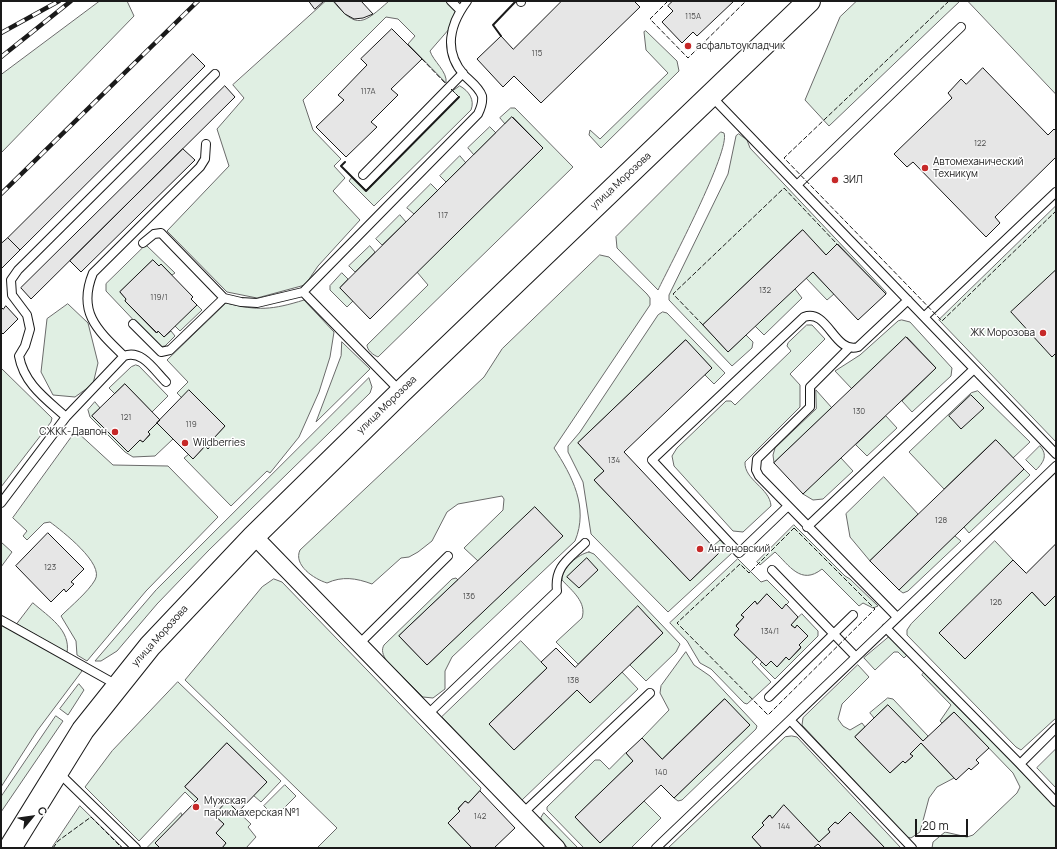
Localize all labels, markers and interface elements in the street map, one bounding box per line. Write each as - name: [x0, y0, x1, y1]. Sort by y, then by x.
- house number: 115А: [685, 12, 701, 22]
- place label: асфальтоукладчик: [696, 40, 785, 52]
- marker: асфальтоукладчик: [683, 41, 693, 51]
- house number: 115: [532, 49, 542, 59]
- house number: 117А: [360, 87, 376, 97]
- house number: 122: [974, 139, 986, 149]
- street label: улица Морозова: [588, 150, 654, 212]
- place label: Автомеханический Техникум: [933, 156, 1024, 180]
- marker: Автомеханический Техникум: [920, 163, 930, 173]
- place label: ЗИЛ: [843, 174, 863, 186]
- marker: ЗИЛ: [830, 175, 840, 185]
- house number: 117: [438, 211, 448, 221]
- house number: 132: [759, 286, 771, 296]
- house number: 119/1: [150, 293, 168, 303]
- place label: ЖК Морозова: [970, 327, 1035, 339]
- marker: ЖК Морозова: [1038, 328, 1048, 338]
- street label: улица Морозова: [355, 374, 419, 436]
- house number: 130: [853, 407, 865, 417]
- house number: 121: [121, 413, 131, 423]
- house number: 119: [185, 420, 197, 430]
- place label: СЖКК-Давпон: [39, 426, 107, 438]
- marker: СЖКК-Давпон: [110, 427, 120, 437]
- place label: Wildberries: [193, 437, 245, 449]
- marker: Wildberries: [180, 438, 190, 448]
- house number: 134: [608, 456, 620, 466]
- house number: 128: [935, 516, 947, 526]
- place label: Антоновский: [708, 543, 770, 555]
- marker: Антоновский: [695, 544, 705, 554]
- house number: 123: [44, 563, 56, 573]
- house number: 136: [463, 592, 475, 602]
- house number: 126: [990, 598, 1002, 608]
- street label: улица Морозова: [129, 603, 191, 669]
- house number: 134/1: [761, 627, 779, 637]
- house number: 138: [567, 676, 579, 686]
- house number: 140: [655, 768, 667, 778]
- place label: Мужская парикмахерская №1: [204, 795, 300, 818]
- north arrow: [12, 797, 52, 837]
- marker: Мужская парикмахерская №1: [191, 802, 201, 812]
- text: С: [34, 804, 51, 818]
- scale bar: [917, 811, 970, 837]
- house number: 142: [474, 812, 486, 822]
- text: 20 m: [922, 817, 949, 834]
- house number: 144: [778, 822, 790, 832]

